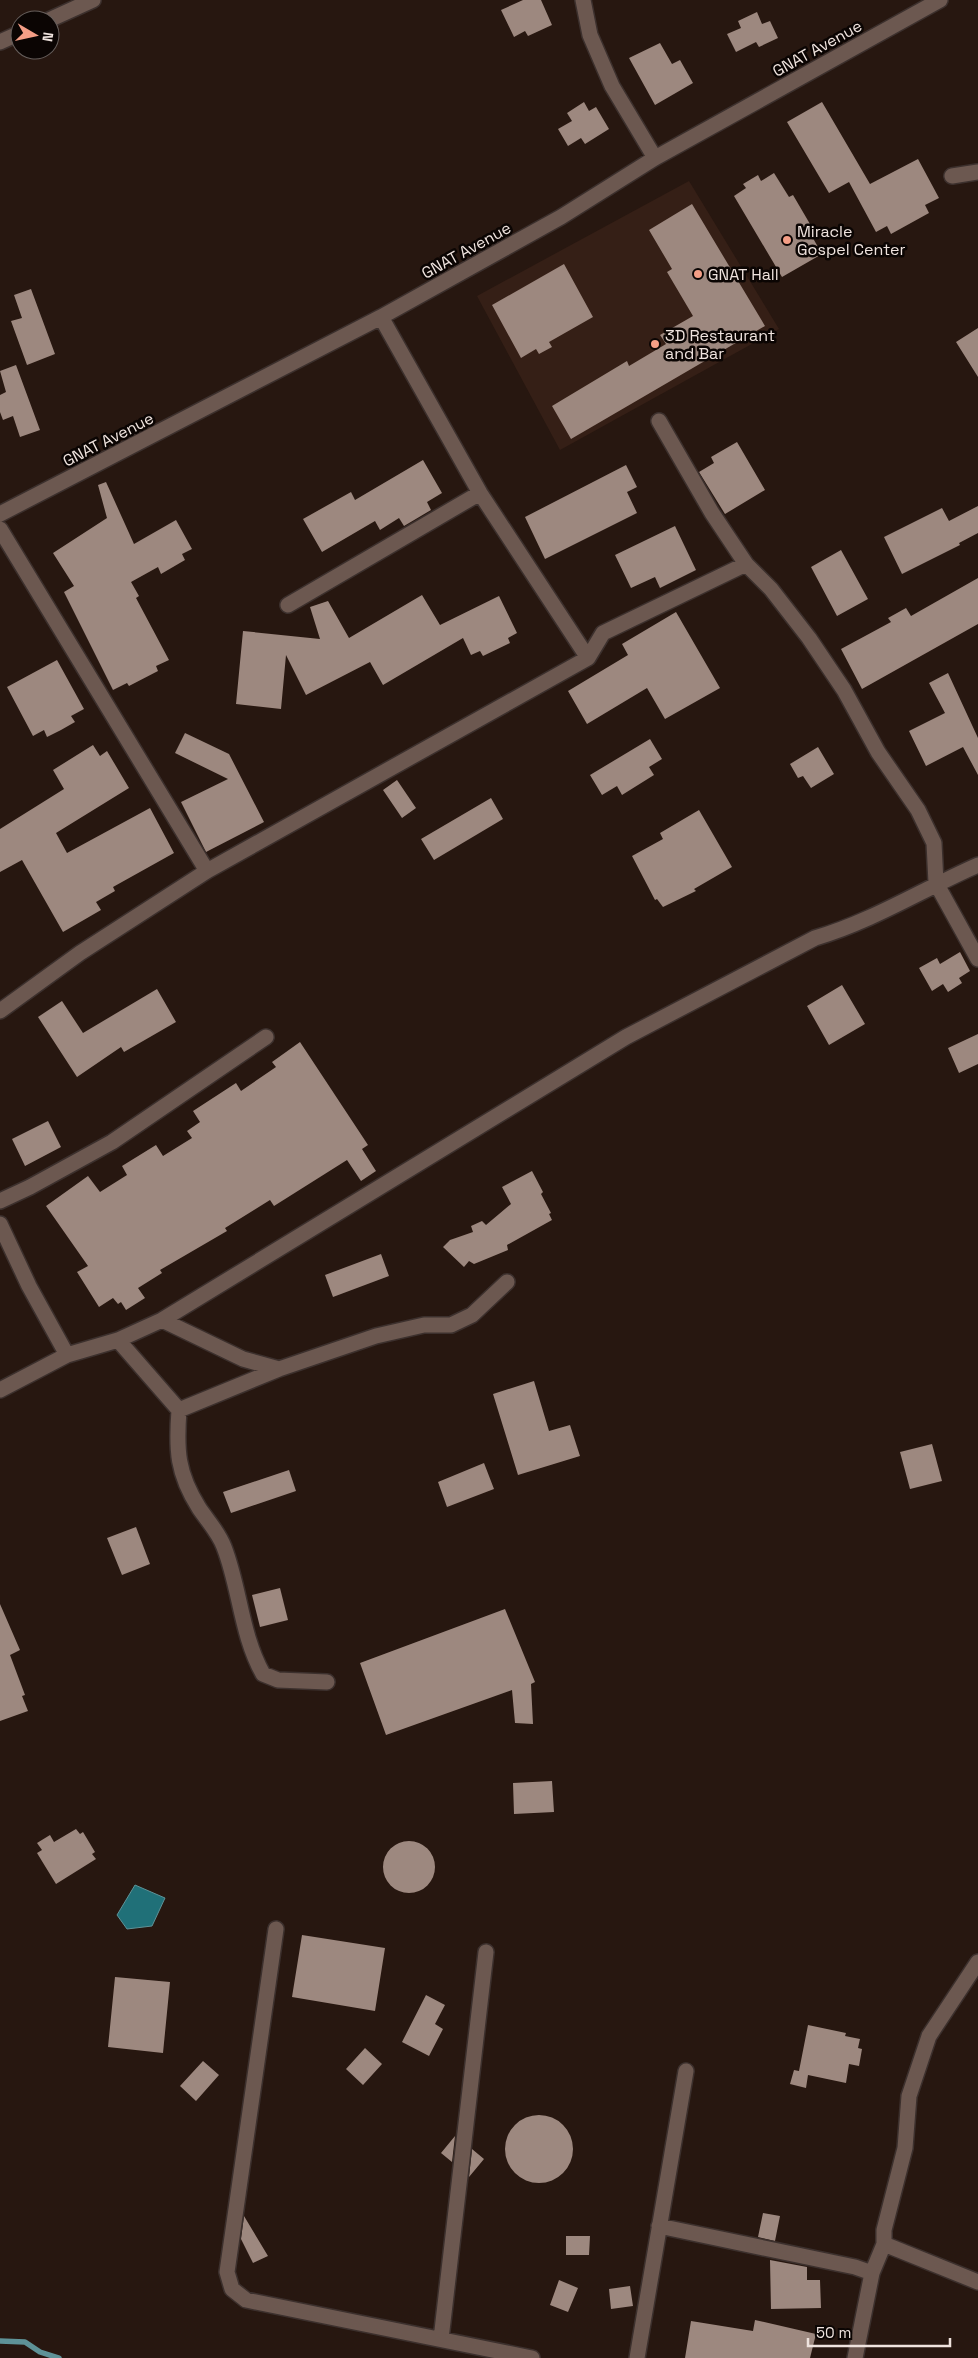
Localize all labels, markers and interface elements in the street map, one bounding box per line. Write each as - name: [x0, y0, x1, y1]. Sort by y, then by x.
- north arrow: [10, 10, 60, 60]
- street label: GNAT Avenue: [769, 15, 866, 82]
- text: N: [38, 31, 57, 43]
- street label: GNAT Avenue: [418, 217, 515, 284]
- place label: Miracle Gospel Center: [797, 221, 906, 260]
- marker: Miracle Gospel Center: [781, 234, 793, 246]
- place label: GNAT Hall: [708, 264, 779, 285]
- marker: GNAT Hall: [692, 268, 704, 280]
- place label: 3D Restaurant and Bar: [665, 325, 775, 364]
- marker: 3D Restaurant and Bar: [649, 338, 661, 350]
- street label: GNAT Avenue: [59, 408, 157, 471]
- scale bar: [808, 2316, 950, 2348]
- text: 50 m: [816, 2323, 851, 2342]

